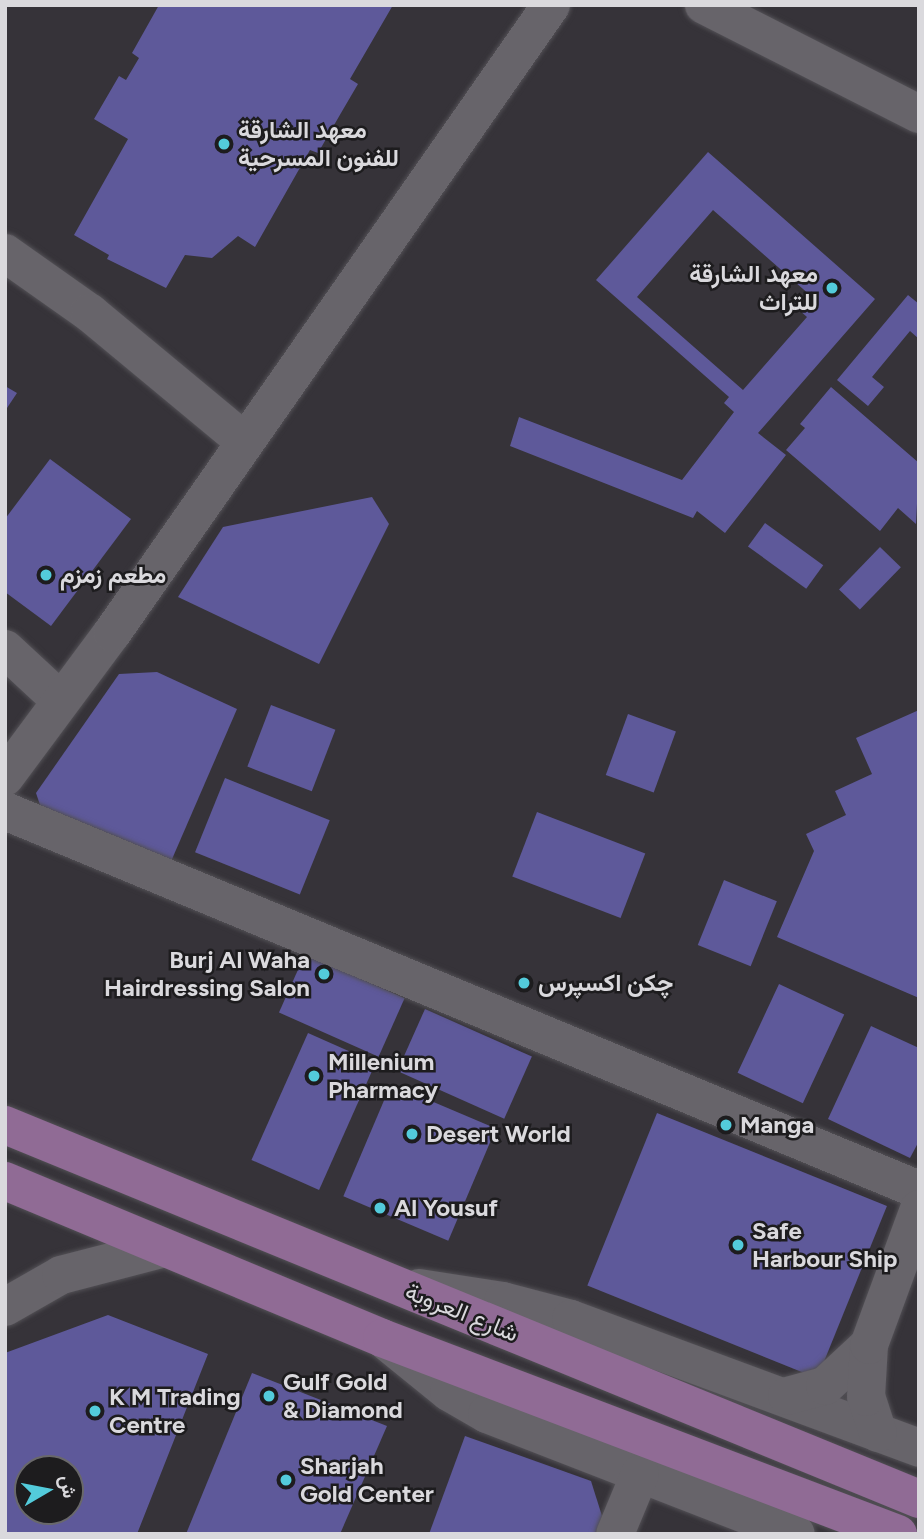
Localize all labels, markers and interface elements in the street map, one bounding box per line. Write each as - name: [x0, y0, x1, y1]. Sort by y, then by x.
- place label: معهد الشارقة للفنون المسرحية: [238, 116, 399, 172]
- marker: معهد الشارقة للفنون المسرحية: [216, 136, 232, 152]
- place label: معهد الشارقة للتراث: [689, 260, 818, 316]
- marker: معهد الشارقة للتراث: [824, 280, 840, 296]
- place label: مطعم زمزم: [60, 561, 166, 589]
- marker: مطعم زمزم: [38, 567, 54, 583]
- place label: Burj Al Waha Hairdressing Salon: [104, 946, 310, 1002]
- marker: Burj Al Waha Hairdressing Salon: [316, 966, 332, 982]
- place label: چکن اکسپرس: [538, 969, 673, 997]
- marker: چکن اکسپرس: [516, 975, 532, 991]
- place label: Millenium Pharmacy: [328, 1048, 438, 1104]
- marker: Millenium Pharmacy: [306, 1068, 322, 1084]
- place label: Manga: [740, 1111, 814, 1139]
- marker: Manga: [718, 1117, 734, 1133]
- place label: Desert World: [426, 1120, 571, 1148]
- marker: Desert World: [404, 1126, 420, 1142]
- place label: Al Yousuf: [394, 1194, 498, 1222]
- marker: Al Yousuf: [372, 1200, 388, 1216]
- place label: Safe Harbour Ship: [752, 1217, 898, 1273]
- marker: Safe Harbour Ship: [730, 1237, 746, 1253]
- street label: شارع العروبة: [401, 1276, 523, 1348]
- place label: Gulf Gold & Diamond: [283, 1368, 403, 1424]
- place label: K M Trading Centre: [109, 1383, 241, 1439]
- marker: Gulf Gold & Diamond: [261, 1388, 277, 1404]
- marker: K M Trading Centre: [87, 1403, 103, 1419]
- place label: Sharjah Gold Center: [300, 1452, 434, 1508]
- north arrow: [14, 1455, 84, 1525]
- marker: Sharjah Gold Center: [278, 1472, 294, 1488]
- text: ش: [55, 1473, 82, 1500]

